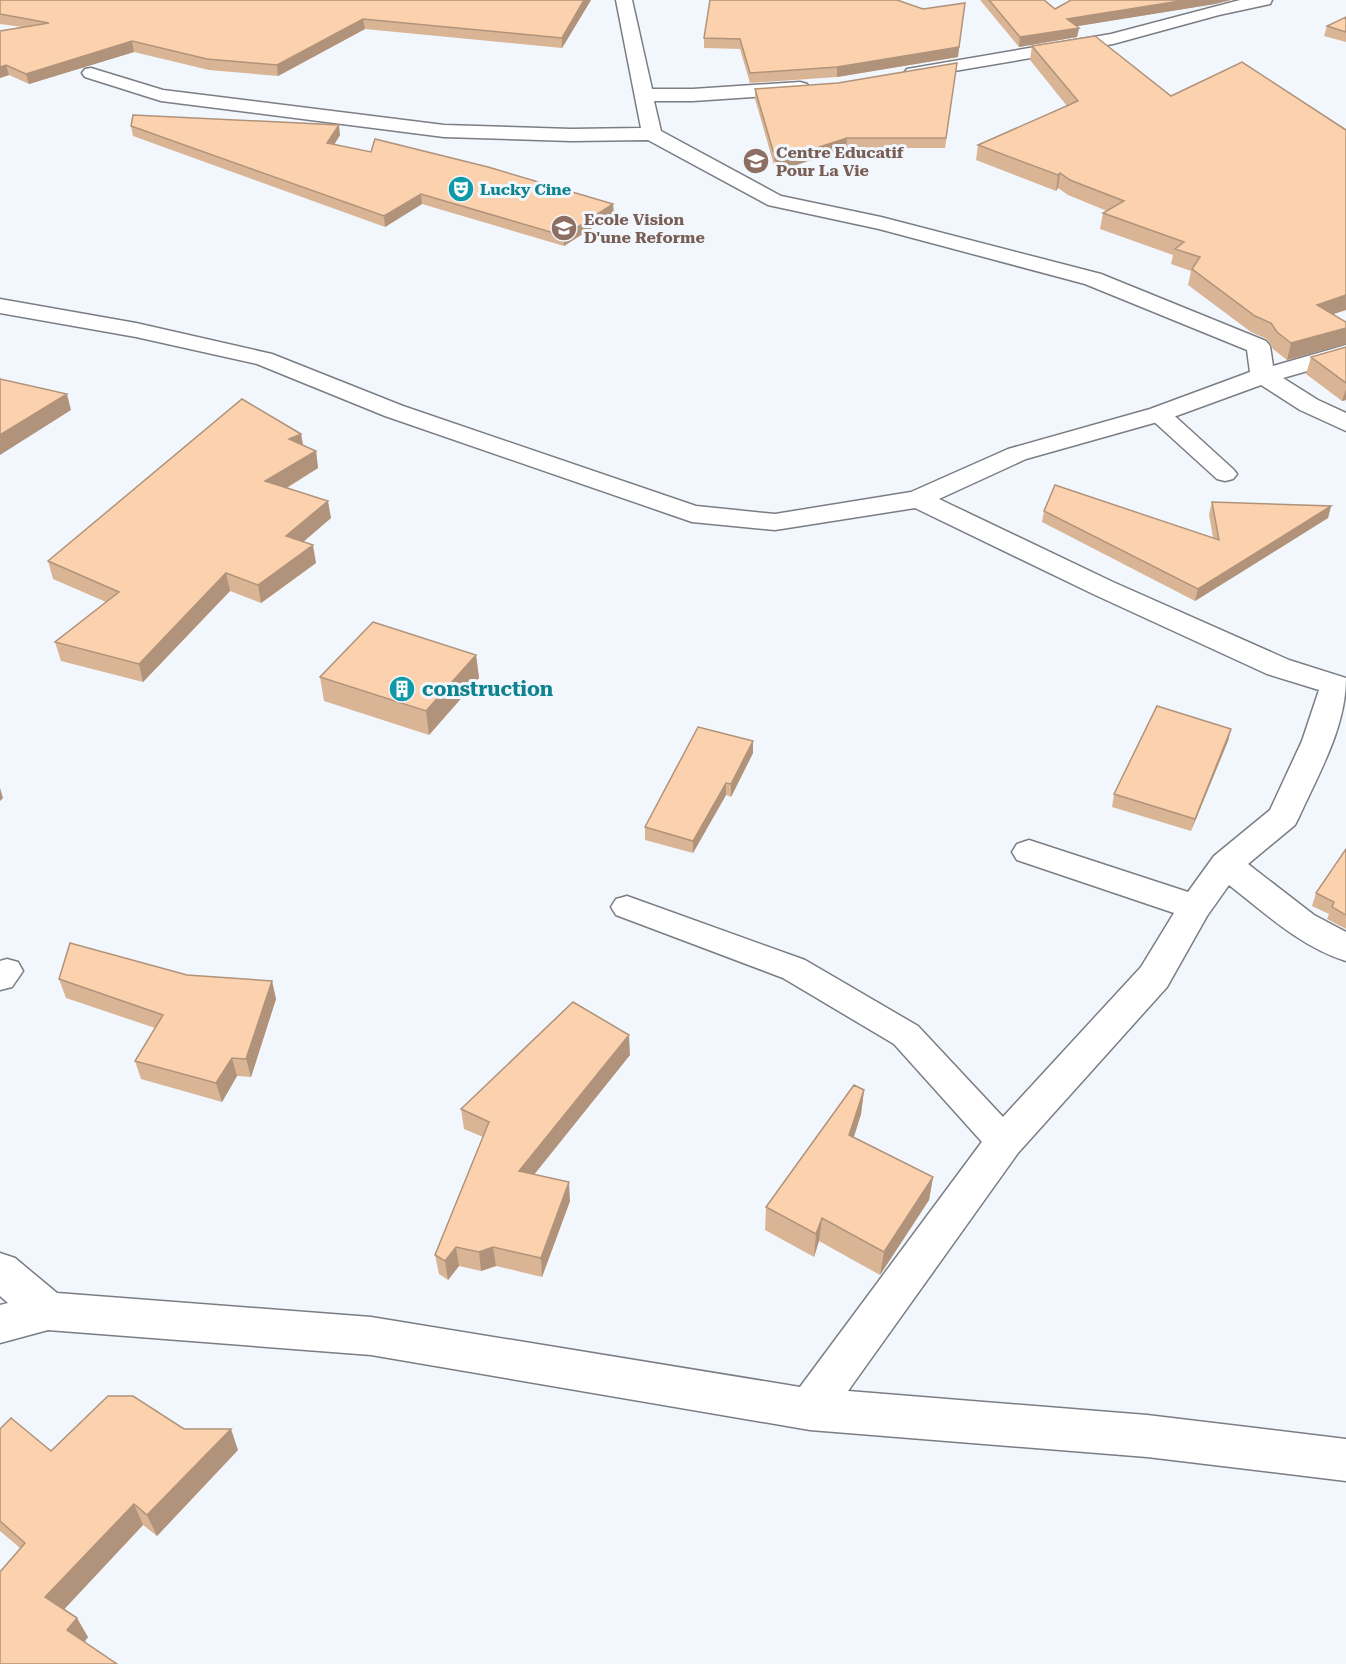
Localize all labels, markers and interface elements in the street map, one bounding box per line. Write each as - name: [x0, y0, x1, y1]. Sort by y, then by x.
- place label: Centre Educatif Pour La Vie: [776, 143, 905, 180]
- school or university icon: Centre Educatif Pour La Vie: [741, 146, 771, 176]
- theatre icon: Lucky Cine: [446, 174, 476, 204]
- place label: Lucky Cine: [480, 180, 571, 199]
- place label: Ecole Vision D'une Reforme: [584, 210, 705, 247]
- school or university icon: Ecole Vision D'une Reforme: [549, 213, 579, 243]
- building icon: construction: [387, 674, 417, 704]
- place label: construction: [422, 677, 554, 701]

